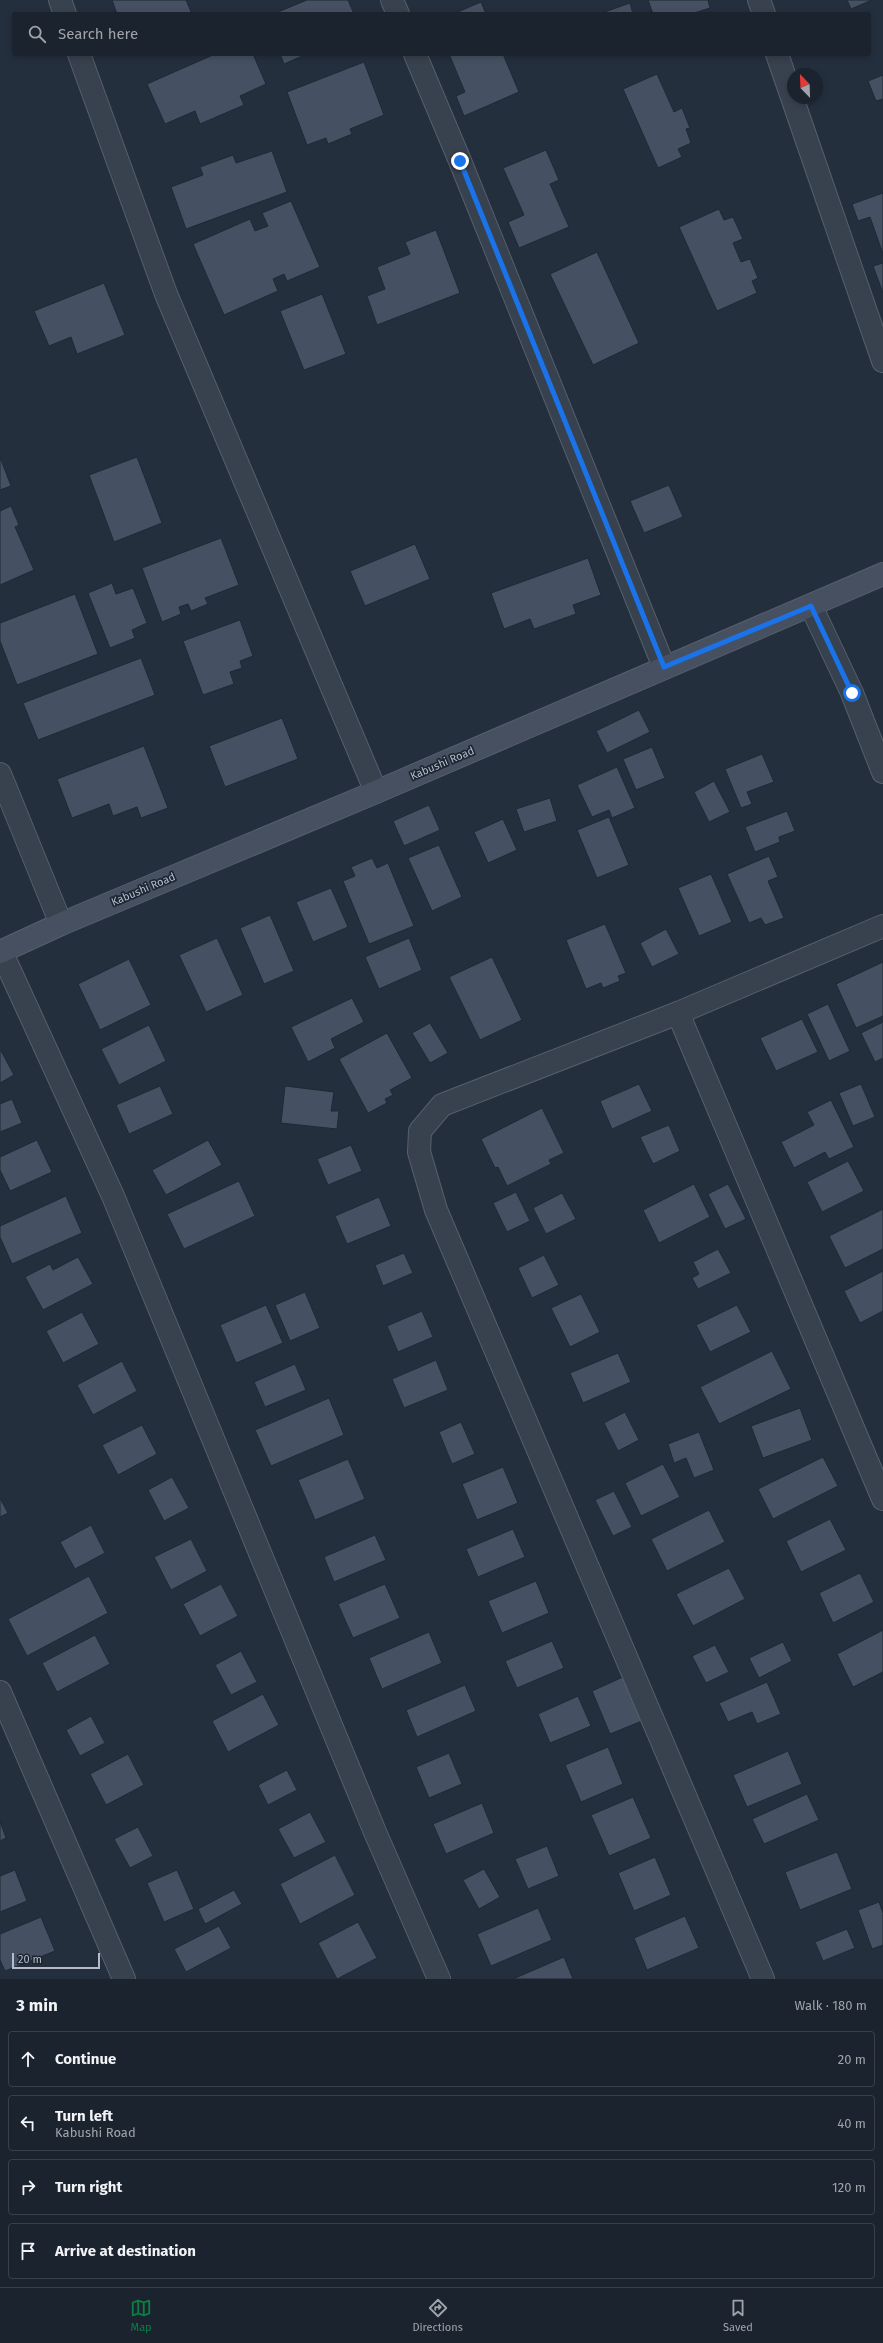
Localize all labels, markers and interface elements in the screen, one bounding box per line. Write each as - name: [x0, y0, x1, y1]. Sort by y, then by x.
- search box: [12, 12, 871, 56]
- icon: search: [26, 23, 48, 45]
- text: Search here: [58, 25, 138, 43]
- north arrow: [787, 68, 823, 104]
- route end: [451, 152, 469, 170]
- route start: [843, 684, 861, 702]
- street label: Kabushi Road: [408, 744, 476, 783]
- street label: Kabushi Road: [109, 870, 177, 909]
- scale bar: [12, 1951, 100, 1970]
- text: 20 m: [18, 1953, 42, 1966]
- text: 3 min: [16, 1995, 58, 2016]
- text: Walk · 180 m: [795, 1998, 867, 2013]
- icon: ahead: [17, 2048, 39, 2070]
- text: Continue: [55, 2050, 116, 2068]
- text: 20 m: [838, 2052, 866, 2067]
- text: Turn left: [55, 2107, 113, 2125]
- icon: left: [17, 2112, 39, 2134]
- text: 40 m: [837, 2116, 866, 2131]
- text: Kabushi Road: [55, 2125, 136, 2140]
- icon: right: [17, 2176, 39, 2198]
- text: Turn right: [55, 2178, 122, 2196]
- text: 120 m: [832, 2180, 866, 2195]
- icon: arrive: [17, 2240, 39, 2262]
- text: Arrive at destination: [55, 2242, 196, 2260]
- tab: Map: [130, 2297, 152, 2334]
- tab: Directions: [412, 2297, 463, 2334]
- tab: Saved: [723, 2297, 753, 2334]

